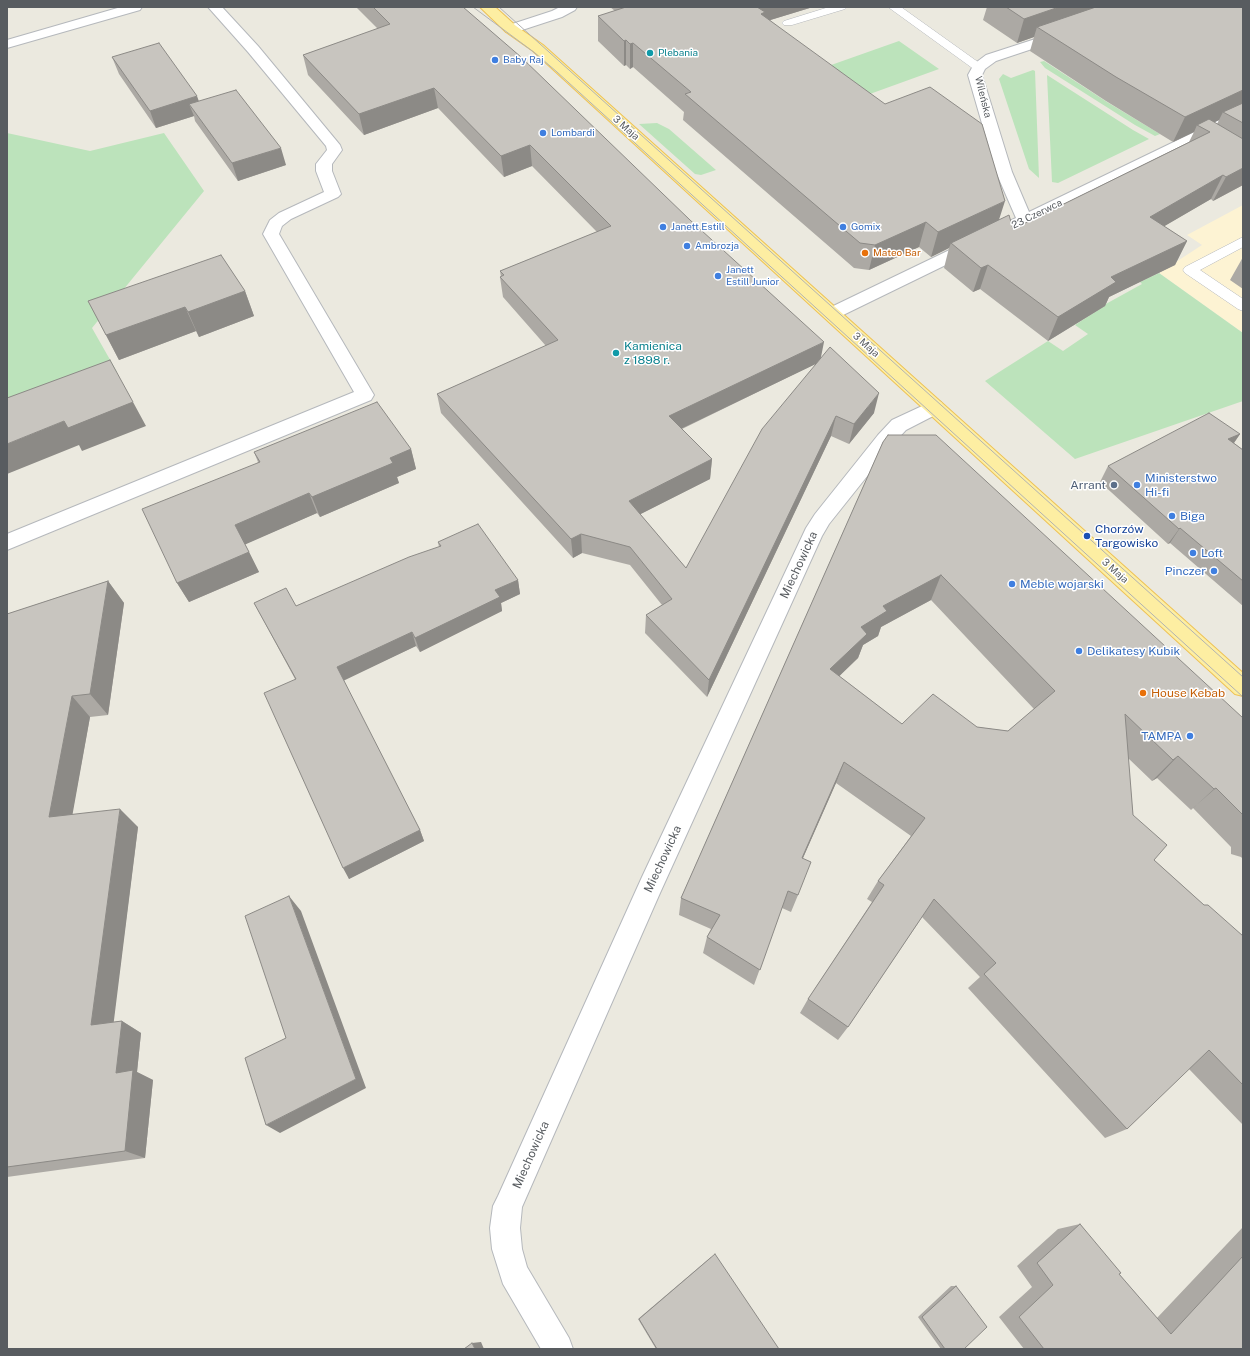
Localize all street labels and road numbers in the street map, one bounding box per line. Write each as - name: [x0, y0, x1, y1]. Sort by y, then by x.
- street label: Wileńska: [972, 75, 994, 119]
- street label: 3 Maja: [610, 113, 642, 143]
- street label: 23 Czerwca: [1010, 197, 1064, 231]
- street label: 3 Maja: [850, 330, 882, 360]
- street label: Miechowicka: [777, 529, 821, 601]
- street label: 3 Maja: [1099, 556, 1131, 586]
- street label: Miechowicka: [641, 823, 685, 895]
- street label: Miechowicka: [510, 1119, 552, 1191]

